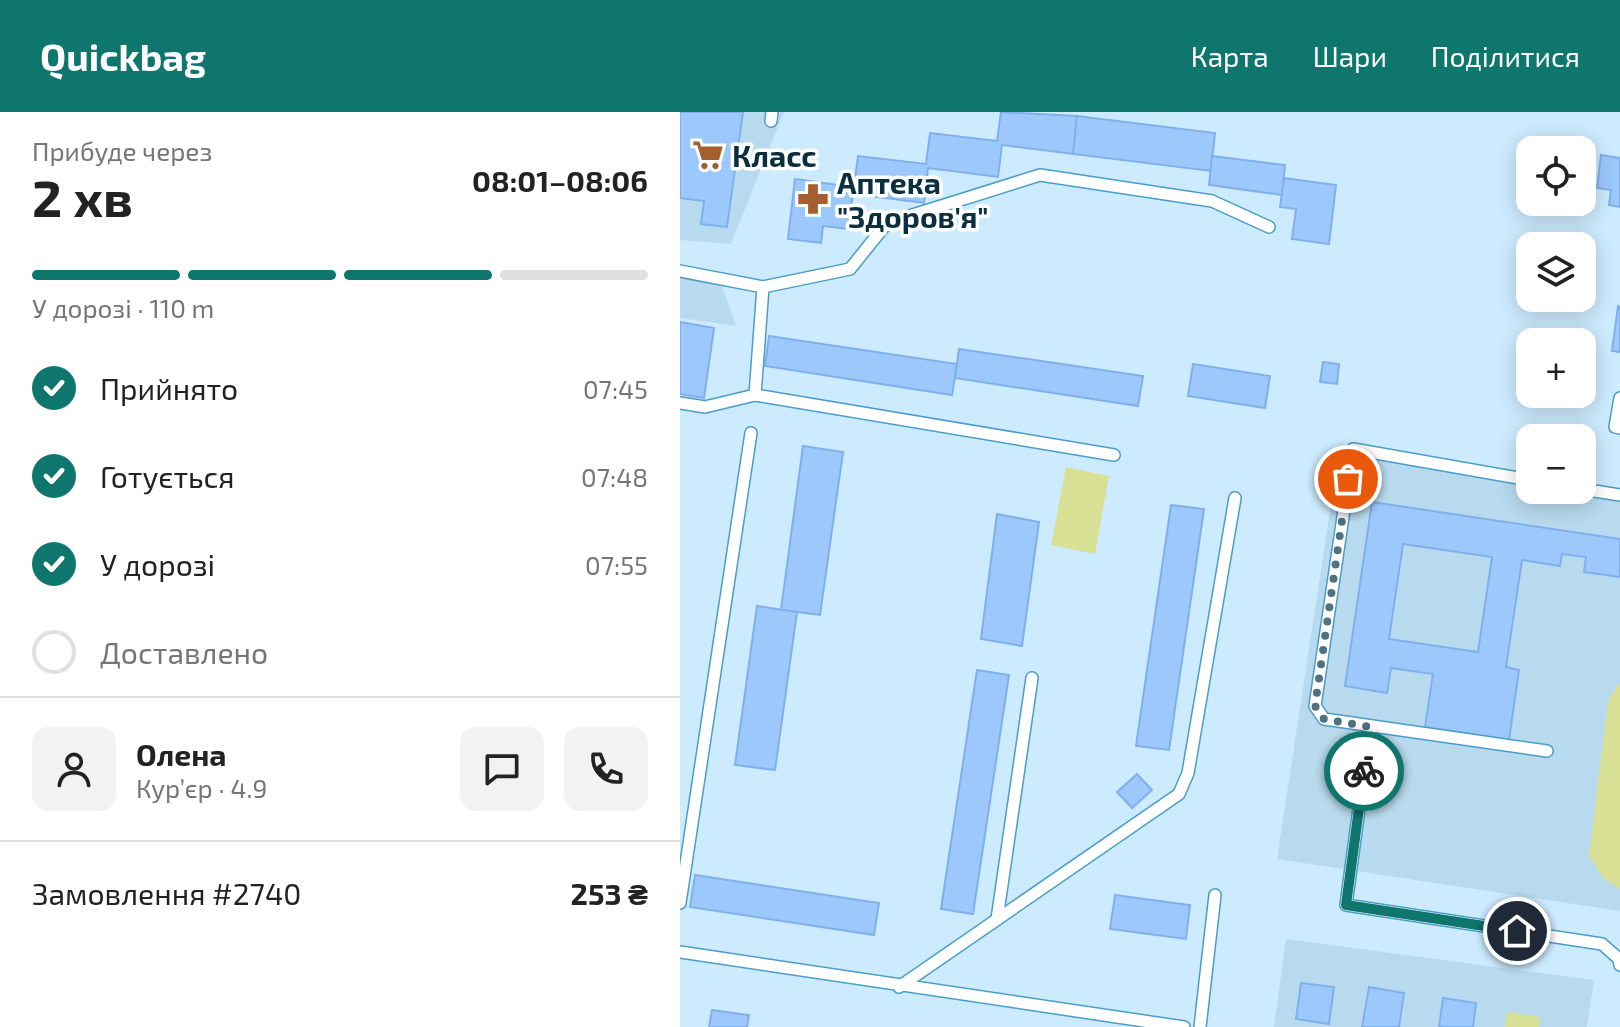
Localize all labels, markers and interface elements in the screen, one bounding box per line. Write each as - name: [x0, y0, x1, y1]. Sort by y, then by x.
- text: Quickbag: [40, 33, 206, 79]
- text: Карта: [1191, 39, 1269, 73]
- text: Шари: [1313, 39, 1387, 73]
- text: Поділитися: [1431, 39, 1580, 73]
- text: Прибуде через: [32, 135, 212, 166]
- map controls: [1516, 136, 1596, 504]
- button: locate: [1516, 136, 1596, 216]
- place label: Класс: [732, 137, 817, 173]
- supermarket icon: Класс: [691, 138, 725, 172]
- text: 08:01–08:06: [472, 162, 648, 198]
- place label: Аптека "Здоров'я": [837, 164, 989, 234]
- text: 2 хв: [32, 165, 133, 227]
- pharmacy icon: Аптека "Здоров'я": [796, 182, 830, 216]
- button: layers: [1516, 232, 1596, 312]
- text: У дорозі · 110 m: [32, 292, 214, 323]
- button: +: [1516, 328, 1596, 408]
- icon: check: [32, 366, 76, 410]
- text: Прийнято: [100, 370, 238, 406]
- text: 07:45: [583, 373, 648, 404]
- button: −: [1516, 424, 1596, 504]
- pin: [1314, 445, 1382, 513]
- icon: check: [32, 454, 76, 498]
- icon: bag: [1326, 457, 1370, 501]
- text: Готується: [100, 458, 235, 494]
- text: 07:48: [581, 461, 648, 492]
- icon: check: [32, 542, 76, 586]
- text: У дорозі: [100, 546, 215, 582]
- text: 07:55: [585, 549, 648, 580]
- text: Доставлено: [100, 634, 268, 670]
- button: person: [32, 727, 116, 811]
- button: chat: [460, 727, 544, 811]
- button: phone: [564, 727, 648, 811]
- courier: [1324, 731, 1404, 811]
- text: Олена: [136, 736, 226, 772]
- icon: bike: [1342, 749, 1386, 793]
- text: Кур’єр · 4.9: [136, 772, 267, 803]
- text: Замовлення #2740: [32, 875, 301, 911]
- text: 253 ₴: [571, 875, 648, 911]
- pin: [1483, 897, 1551, 965]
- icon: home: [1495, 909, 1539, 953]

